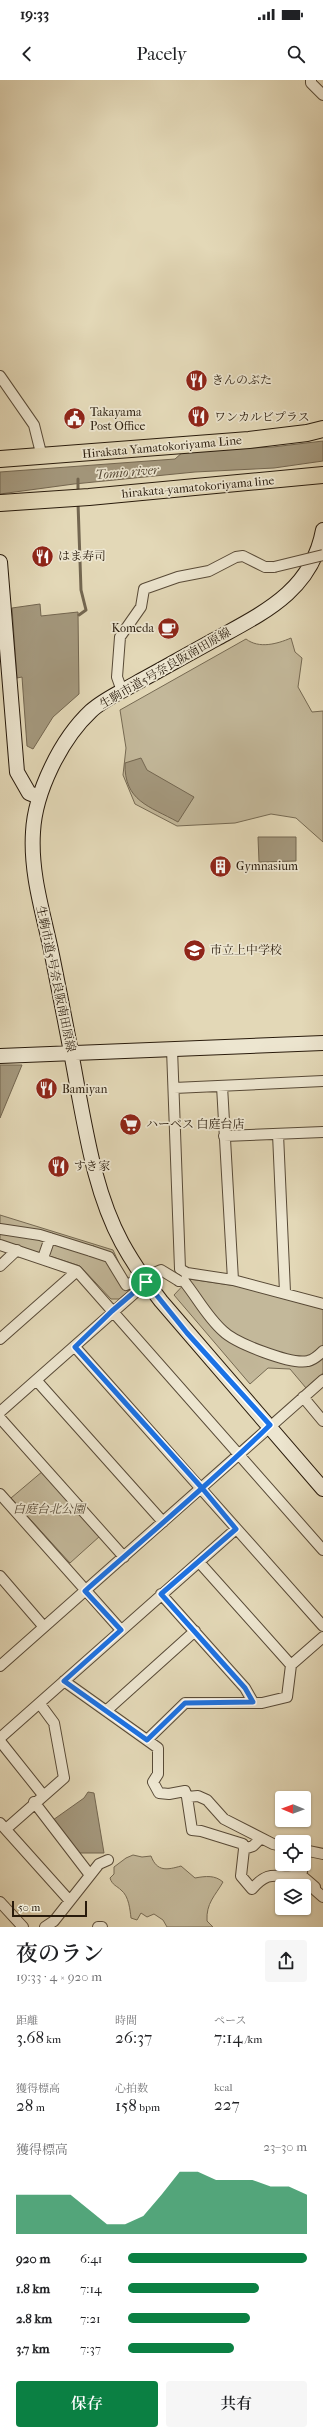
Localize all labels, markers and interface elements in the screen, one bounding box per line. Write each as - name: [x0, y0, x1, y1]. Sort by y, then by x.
- text: 19:33: [20, 5, 49, 23]
- icon: back: [16, 43, 38, 65]
- icon: search: [285, 43, 307, 65]
- text: Pacely: [137, 44, 186, 65]
- restaurant icon: きんのぶた: [184, 367, 210, 393]
- place label: きんのぶた: [212, 373, 272, 387]
- restaurant icon: ワンカルビプラス: [186, 404, 212, 430]
- place label: Takayama Post Office: [90, 405, 146, 433]
- public building icon: Takayama Post Office: [62, 406, 88, 432]
- place label: ワンカルビプラス: [214, 410, 310, 424]
- street label: Hirakata Yamatokoriyama Line: [82, 433, 243, 461]
- water label: Tomio river: [95, 462, 160, 482]
- street label: hirakata-yamatokoriyama line: [121, 473, 275, 501]
- restaurant icon: はま寿司: [30, 543, 56, 569]
- place label: はま寿司: [58, 549, 106, 563]
- cafe icon: Komeda: [156, 615, 182, 641]
- place label: Komeda: [112, 621, 154, 635]
- street label: 生駒市道5号奈良阪南田原線: [97, 625, 233, 711]
- building icon: Gymnasium: [208, 853, 234, 879]
- place label: Gymnasium: [236, 859, 298, 873]
- street label: 生駒市道5号奈良阪南田原線: [34, 905, 78, 1053]
- school or university icon: 市立上中学校: [181, 937, 207, 963]
- place label: 市立上中学校: [210, 943, 282, 957]
- restaurant icon: Bamiyan: [33, 1076, 59, 1102]
- place label: Bamiyan: [62, 1082, 107, 1096]
- supermarket icon: ハーベス 白庭台店: [118, 1111, 144, 1137]
- place label: ハーベス 白庭台店: [146, 1117, 245, 1131]
- restaurant icon: すき家: [45, 1153, 71, 1179]
- place label: すき家: [74, 1159, 110, 1173]
- pin: [129, 1265, 163, 1299]
- icon: arrive: [135, 1271, 157, 1293]
- park label: 白庭台北公園: [13, 1502, 87, 1516]
- north arrow: [275, 1791, 311, 1827]
- map controls: [275, 1791, 311, 1915]
- button: locate: [275, 1835, 311, 1871]
- button: layers: [275, 1879, 311, 1915]
- scale bar: [12, 1899, 87, 1918]
- text: 50 m: [18, 1901, 40, 1914]
- button: share: [265, 1940, 307, 1982]
- text: 夜のラン: [16, 1941, 104, 1967]
- text: 19:33 · 4 × 920 m: [16, 1969, 102, 1984]
- text: 距離: [16, 2014, 38, 2027]
- text: 時間: [115, 2014, 137, 2027]
- text: ペース: [214, 2014, 246, 2027]
- text: 3.68: [16, 2027, 44, 2047]
- text: 26:37: [115, 2027, 152, 2047]
- text: 7:14: [214, 2027, 242, 2047]
- text: km: [44, 2033, 61, 2046]
- text: /km: [242, 2033, 262, 2046]
- text: kcal: [214, 2081, 233, 2094]
- text: 獲得標高: [16, 2082, 60, 2095]
- text: 心拍数: [115, 2082, 148, 2095]
- text: 227: [214, 2094, 240, 2114]
- text: 28: [16, 2095, 33, 2115]
- text: 158: [115, 2095, 137, 2115]
- text: m: [33, 2101, 45, 2114]
- text: bpm: [137, 2101, 160, 2114]
- text: 23–30 m: [263, 2139, 307, 2154]
- text: 獲得標高: [16, 2142, 68, 2157]
- text: 920 m: [16, 2251, 50, 2266]
- text: 6:41: [80, 2251, 103, 2266]
- text: 1.8 km: [16, 2281, 50, 2296]
- text: 7:14: [80, 2281, 102, 2296]
- text: 2.8 km: [16, 2311, 52, 2326]
- text: 7:21: [80, 2311, 101, 2326]
- text: 3.7 km: [16, 2341, 50, 2356]
- text: 7:37: [80, 2341, 101, 2356]
- button: 保存: [16, 2381, 158, 2427]
- button: 共有: [166, 2381, 307, 2427]

